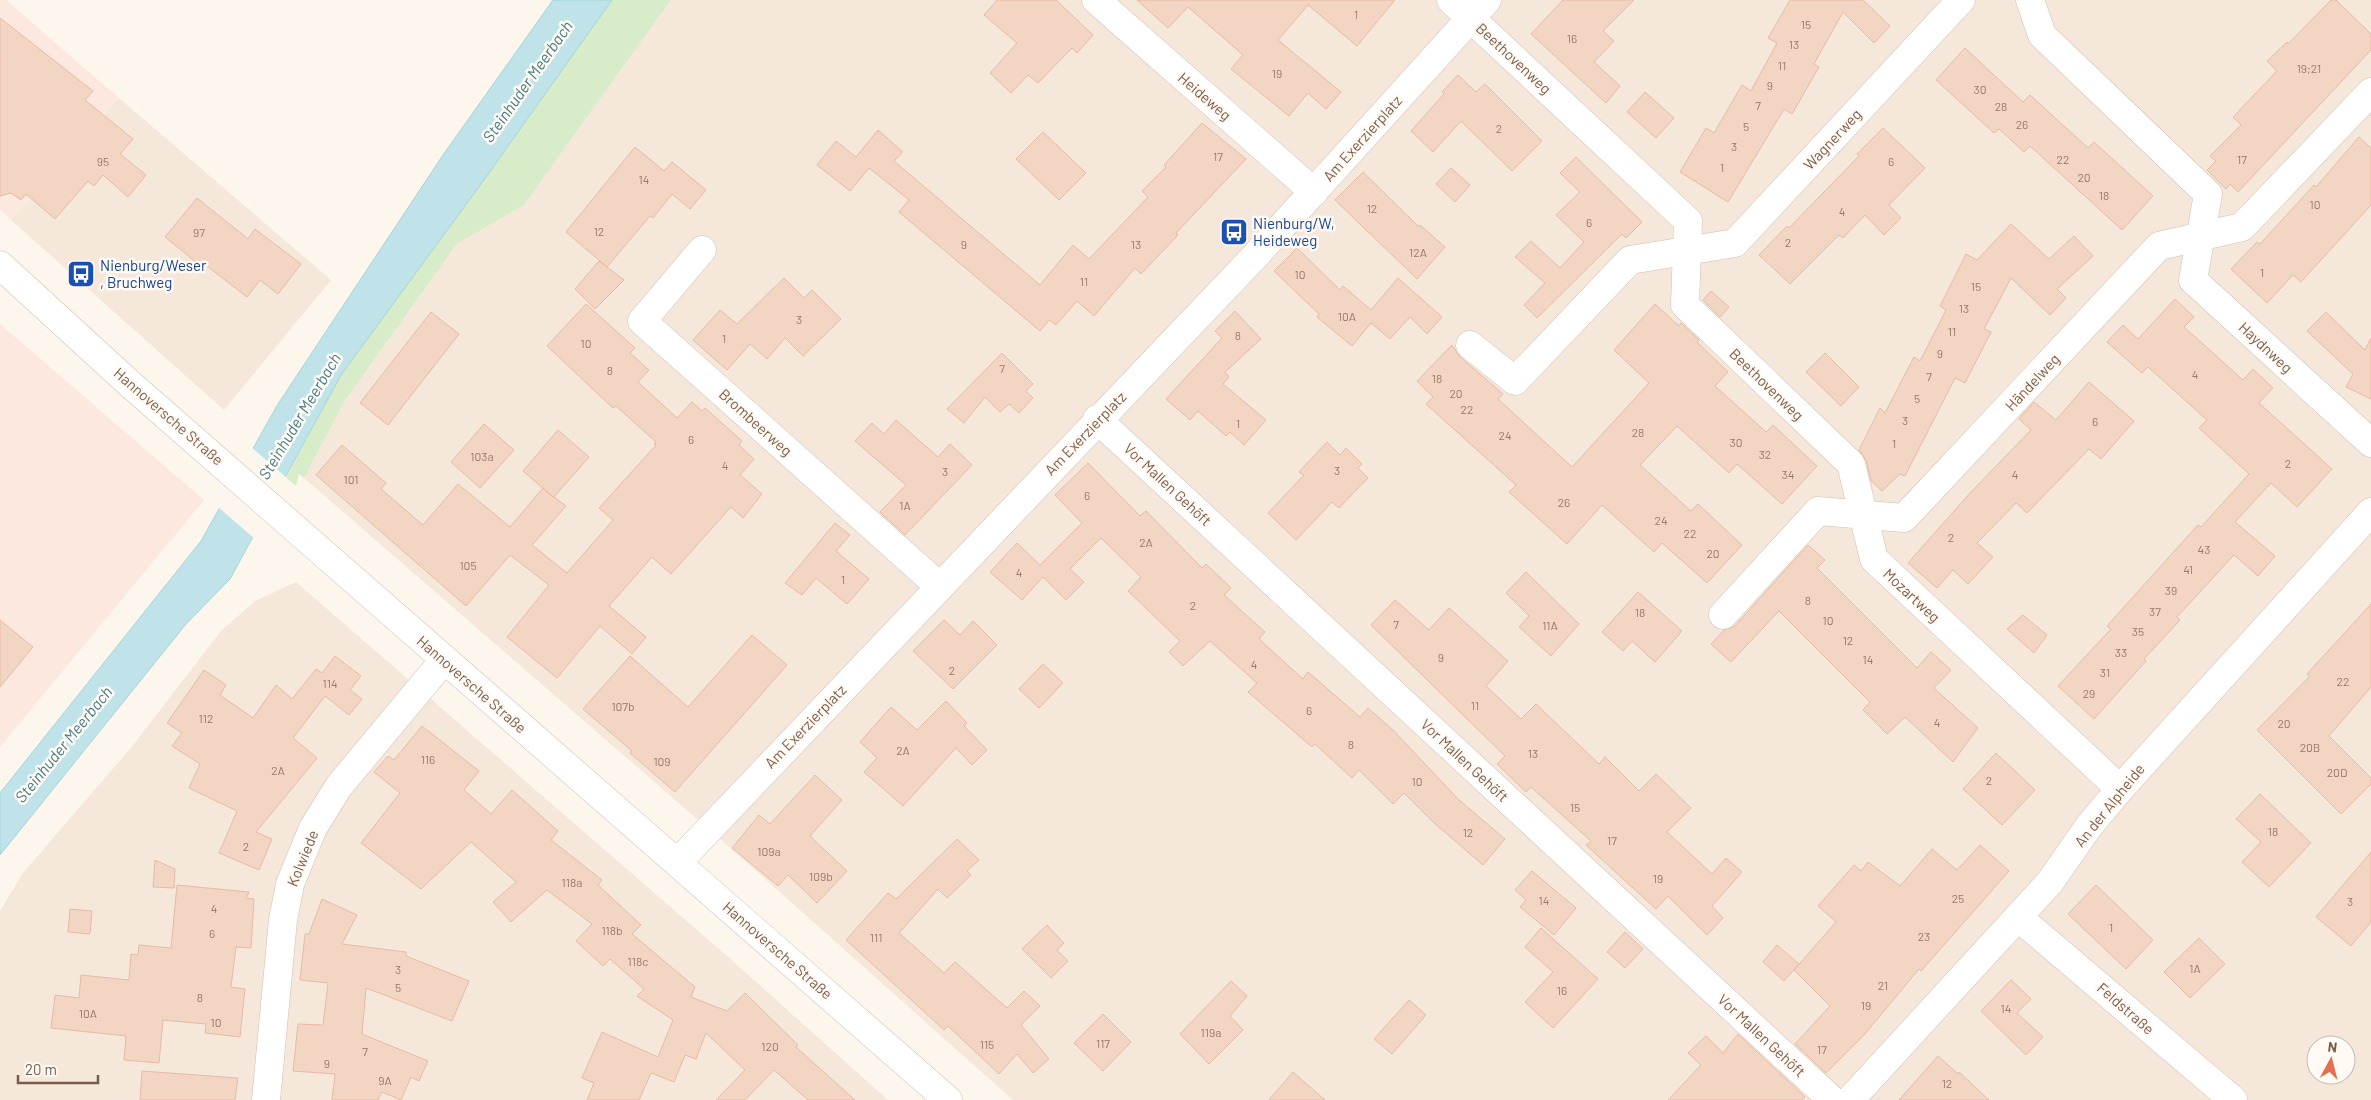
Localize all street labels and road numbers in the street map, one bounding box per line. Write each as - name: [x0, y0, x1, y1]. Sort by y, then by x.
- street label: Beethovenweg: [1473, 19, 1555, 97]
- street label: Heideweg: [1175, 68, 1235, 124]
- street label: Am Exerzierplatz: [1319, 91, 1405, 185]
- street label: Wagnerweg: [1799, 105, 1865, 173]
- street label: Haydnweg: [2235, 318, 2297, 376]
- street label: Beethovenweg: [1726, 344, 1808, 424]
- street label: Händelweg: [2001, 350, 2063, 414]
- street label: Hannoversche Straße: [111, 363, 227, 469]
- street label: Brombeerweg: [716, 385, 796, 459]
- street label: Am Exerzierplatz: [1041, 387, 1130, 479]
- street label: Vor Mallen Gehöft: [1121, 439, 1215, 529]
- street label: Mozartweg: [1880, 564, 1944, 626]
- street label: Hannoversche Straße: [414, 631, 530, 737]
- street label: Am Exerzierplatz: [761, 680, 850, 772]
- street label: Vor Mallen Gehöft: [1418, 715, 1512, 805]
- street label: An der Alpheide: [2070, 760, 2148, 850]
- street label: Kolwiede: [283, 827, 321, 889]
- street label: Hannoversche Straße: [720, 897, 836, 1003]
- street label: Feldstraße: [2094, 978, 2158, 1038]
- street label: Vor Mallen Gehöft: [1715, 990, 1809, 1080]

